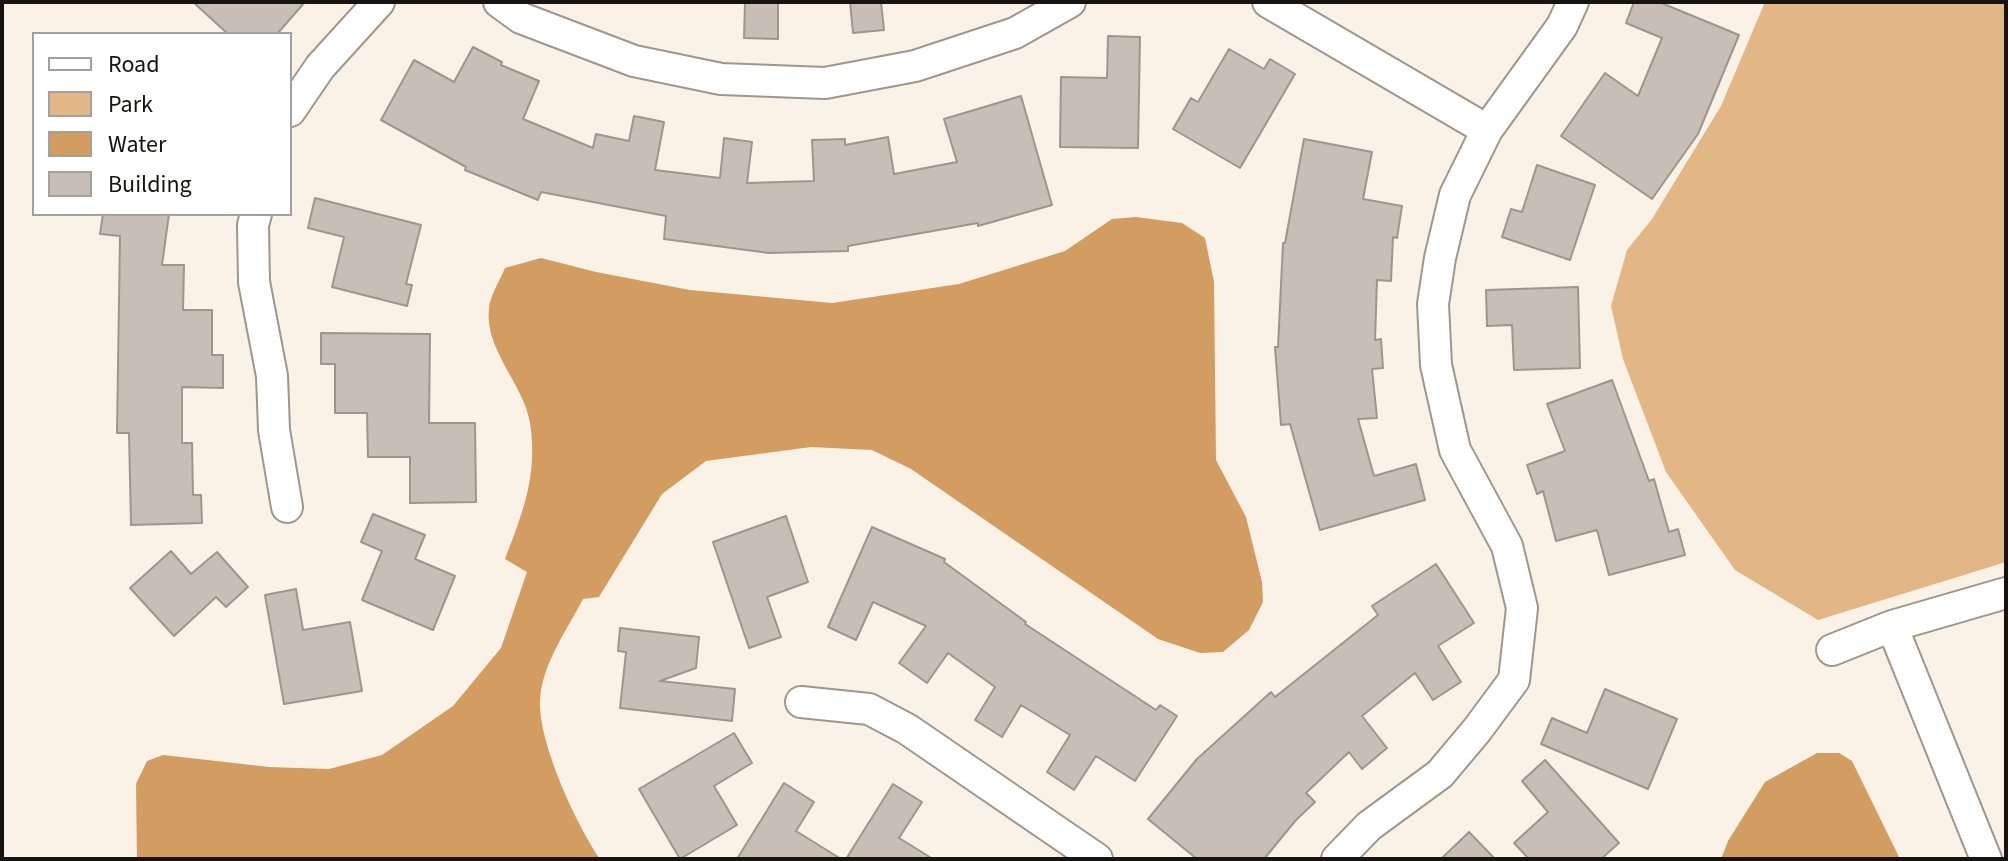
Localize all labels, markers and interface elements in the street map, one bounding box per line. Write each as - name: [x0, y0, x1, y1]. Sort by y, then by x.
- legend: [32, 32, 292, 216]
- text: Road: [108, 47, 160, 82]
- text: Park: [108, 87, 153, 122]
- text: Water: [108, 127, 166, 162]
- text: Building: [108, 167, 192, 202]

